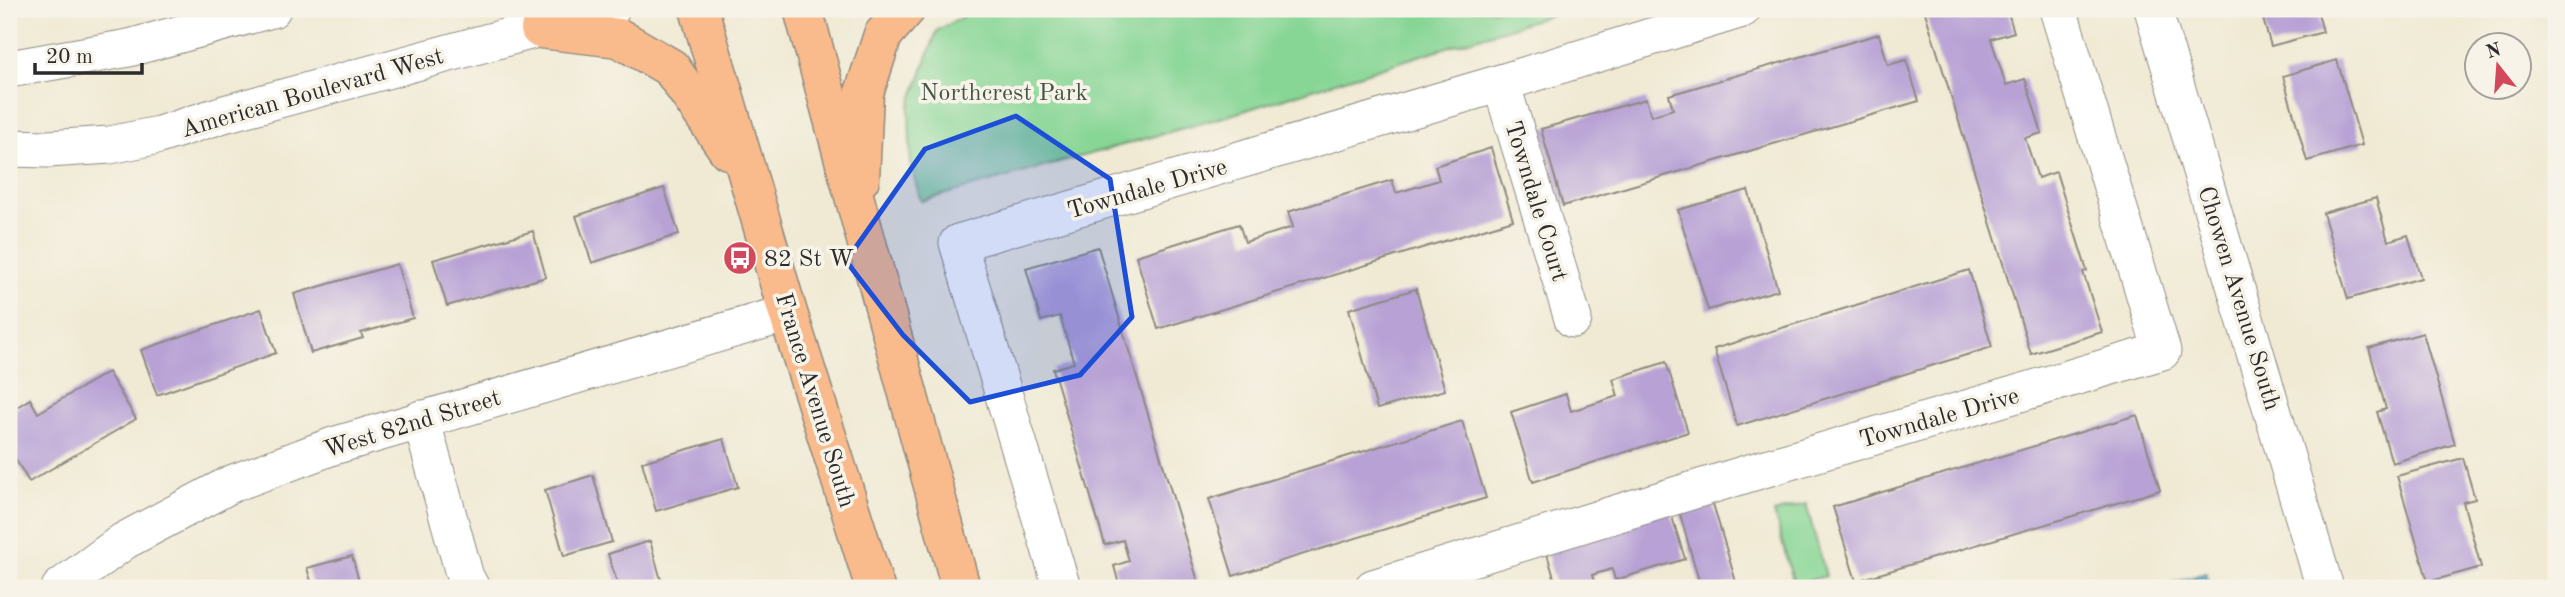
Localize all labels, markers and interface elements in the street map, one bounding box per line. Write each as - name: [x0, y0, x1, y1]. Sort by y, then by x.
- scale bar: [35, 32, 142, 76]
- north arrow: [2464, 32, 2534, 102]
- text: N: [2484, 41, 2504, 63]
- street label: American Boulevard West: [179, 45, 446, 143]
- text: 20 m: [46, 47, 93, 68]
- park label: Northcrest Park: [920, 82, 1088, 106]
- street label: Towndale Court: [1499, 119, 1571, 285]
- street label: Towndale Drive: [1065, 156, 1230, 224]
- street label: Chowen Avenue South: [2193, 184, 2284, 413]
- bus stop icon: 82 St W: [721, 239, 759, 277]
- place label: 82 St W: [764, 248, 855, 272]
- street label: France Avenue South: [770, 290, 858, 511]
- street label: Towndale Drive: [1857, 385, 2022, 453]
- street label: West 82nd Street: [321, 387, 504, 463]

